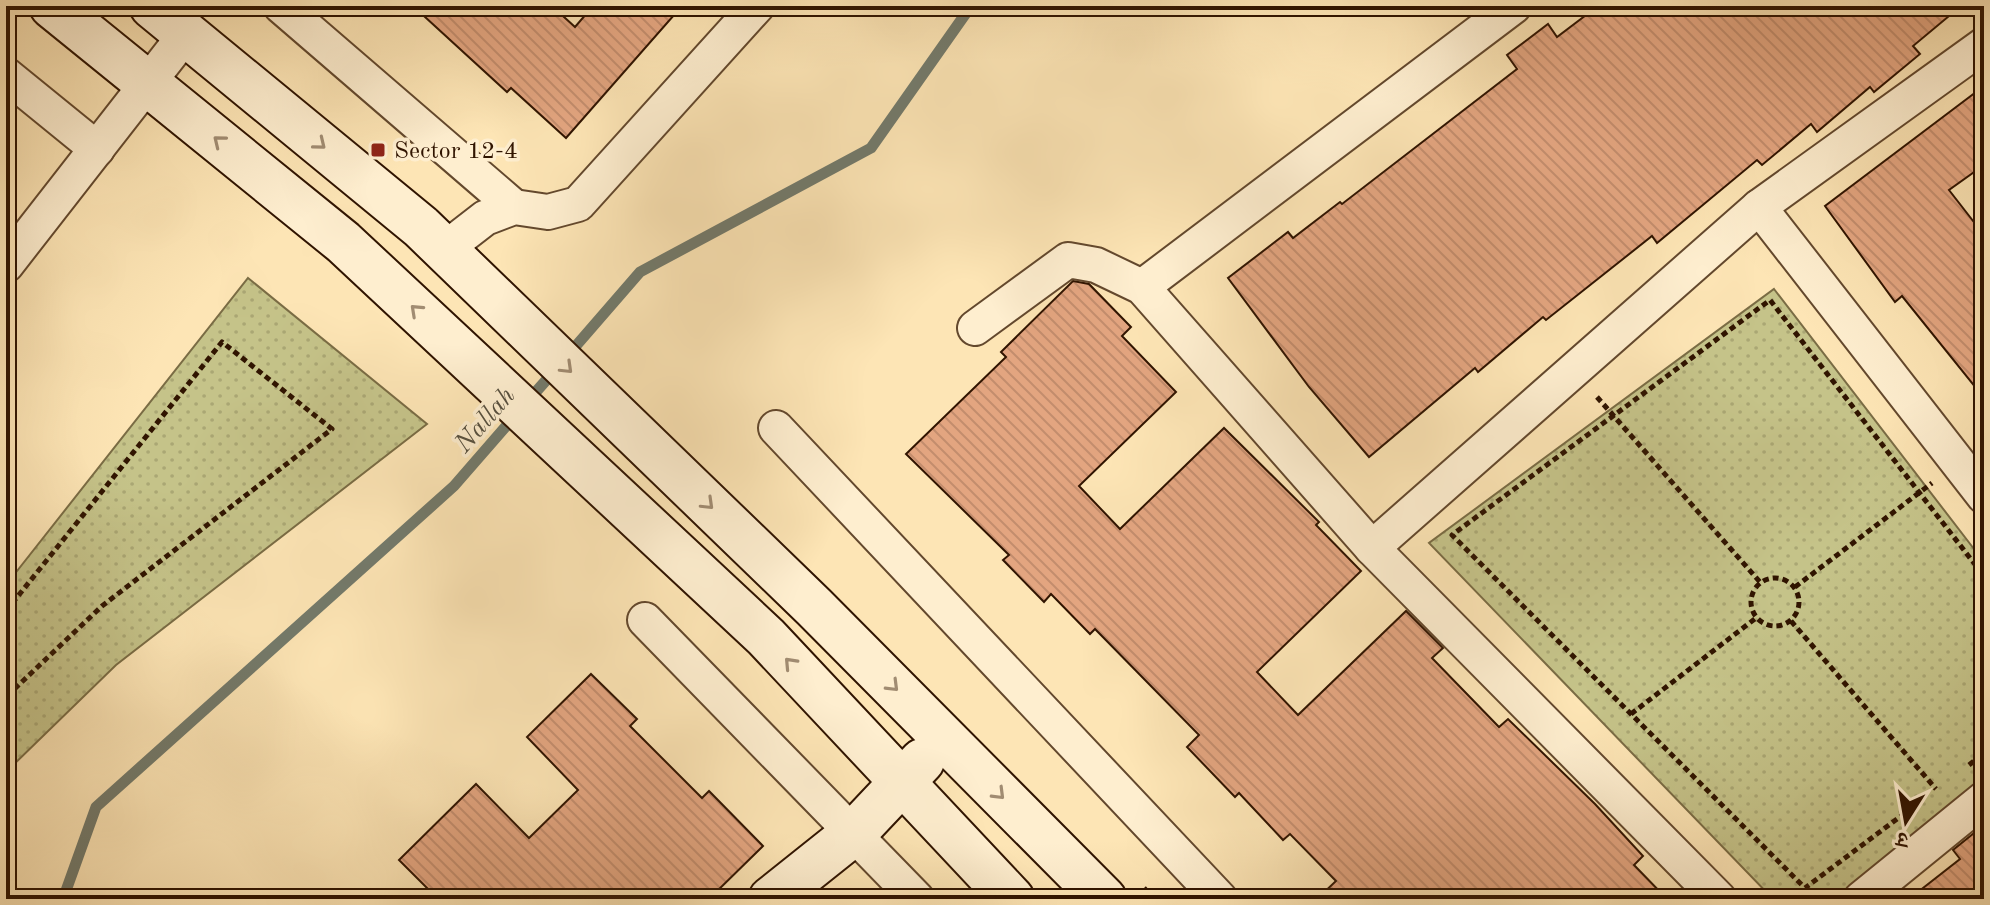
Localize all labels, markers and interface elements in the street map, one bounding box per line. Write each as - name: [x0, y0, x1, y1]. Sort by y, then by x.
- one-way arrow: [311, 134, 326, 149]
- one-way arrow: [213, 136, 228, 150]
- place label: Sector 12-4: [394, 140, 518, 164]
- marker: Sector 12-4: [369, 141, 387, 159]
- one-way arrow: [411, 304, 425, 319]
- one-way arrow: [558, 359, 572, 373]
- water label: Nallah: [450, 383, 521, 459]
- one-way arrow: [699, 495, 713, 509]
- one-way arrow: [786, 657, 800, 672]
- one-way arrow: [884, 677, 898, 692]
- north arrow: [1866, 781, 1946, 861]
- one-way arrow: [990, 785, 1005, 799]
- text: उ: [1893, 826, 1912, 851]

